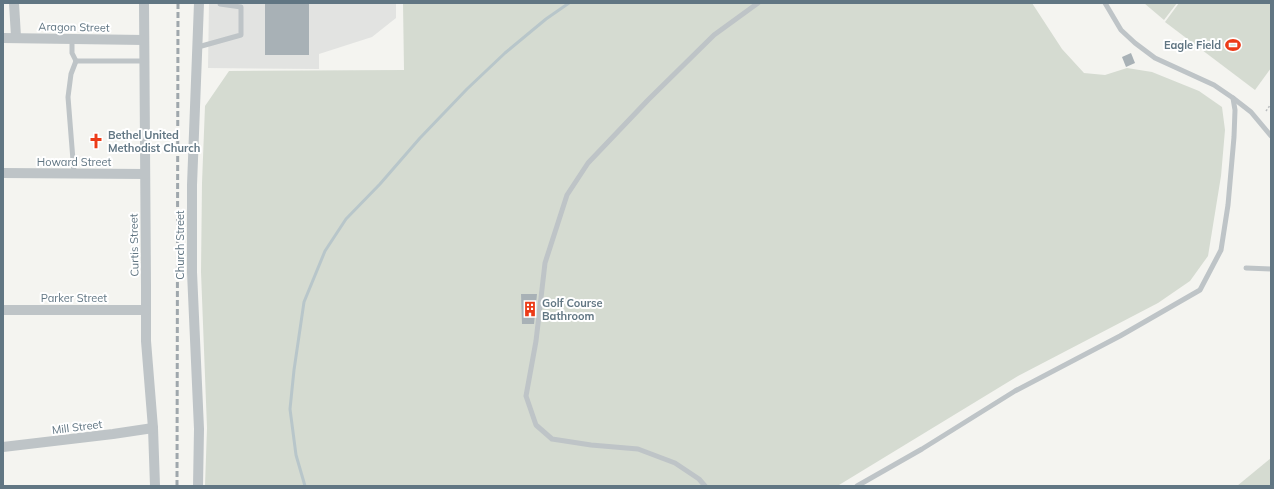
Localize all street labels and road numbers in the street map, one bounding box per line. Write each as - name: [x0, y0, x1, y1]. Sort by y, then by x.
- street label: Aragon Street: [38, 19, 110, 35]
- street label: Howard Street: [37, 155, 111, 169]
- street label: Church Street: [173, 210, 187, 280]
- street label: Curtis Street: [126, 213, 142, 277]
- street label: Parker Street: [41, 291, 107, 305]
- street label: Mill Street: [51, 417, 103, 437]

